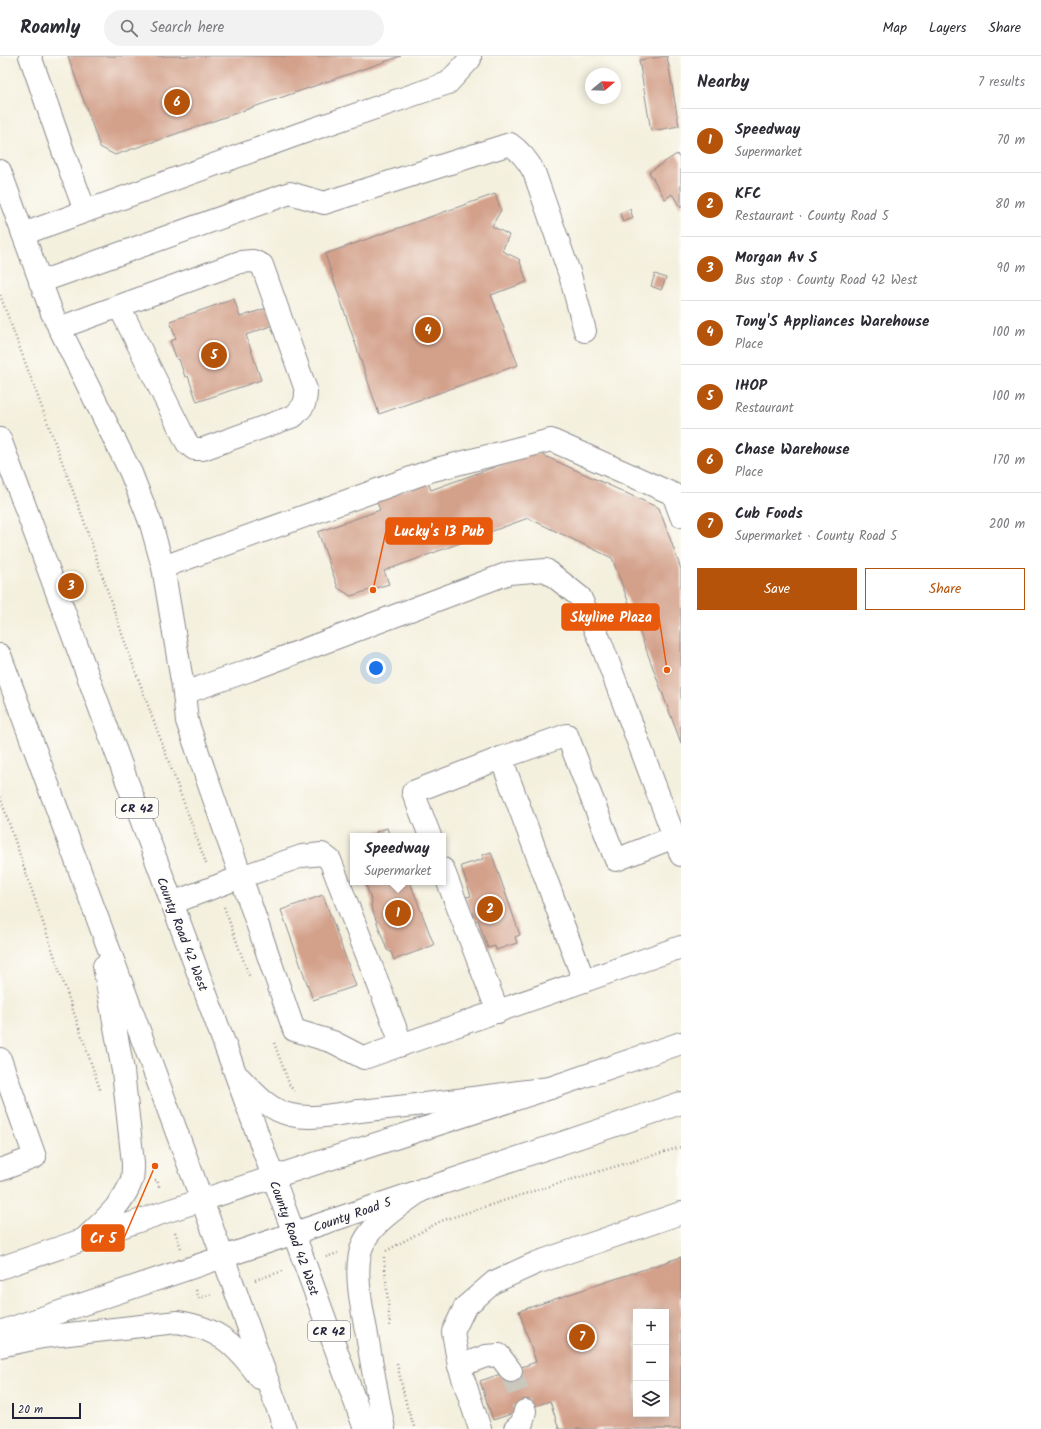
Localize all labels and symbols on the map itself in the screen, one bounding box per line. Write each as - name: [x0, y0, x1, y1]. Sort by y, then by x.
- north arrow: [585, 68, 621, 104]
- pin: 6: [164, 87, 190, 117]
- pin: 4: [415, 315, 441, 345]
- pin: 5: [201, 340, 227, 370]
- callout: Lucky's 13 Pub: [386, 518, 492, 544]
- text: Lucky's 13 Pub: [394, 521, 484, 543]
- pin: 3: [58, 571, 84, 601]
- callout: Skyline Plaza: [562, 604, 659, 630]
- text: Skyline Plaza: [570, 607, 652, 629]
- your location: [366, 658, 386, 678]
- road number: CR 42: [116, 798, 158, 818]
- street label: County Road 42 West: [150, 874, 213, 996]
- pin: 2: [477, 894, 503, 924]
- pin: 1: [385, 898, 411, 928]
- street label: County Road 42 West: [263, 1178, 324, 1300]
- street label: County Road 5: [311, 1192, 395, 1239]
- callout: Cr 5: [82, 1225, 124, 1251]
- text: Cr 5: [90, 1228, 118, 1250]
- road number: CR 42: [308, 1321, 350, 1341]
- pin: 7: [569, 1322, 595, 1352]
- scale bar: [12, 1401, 81, 1420]

